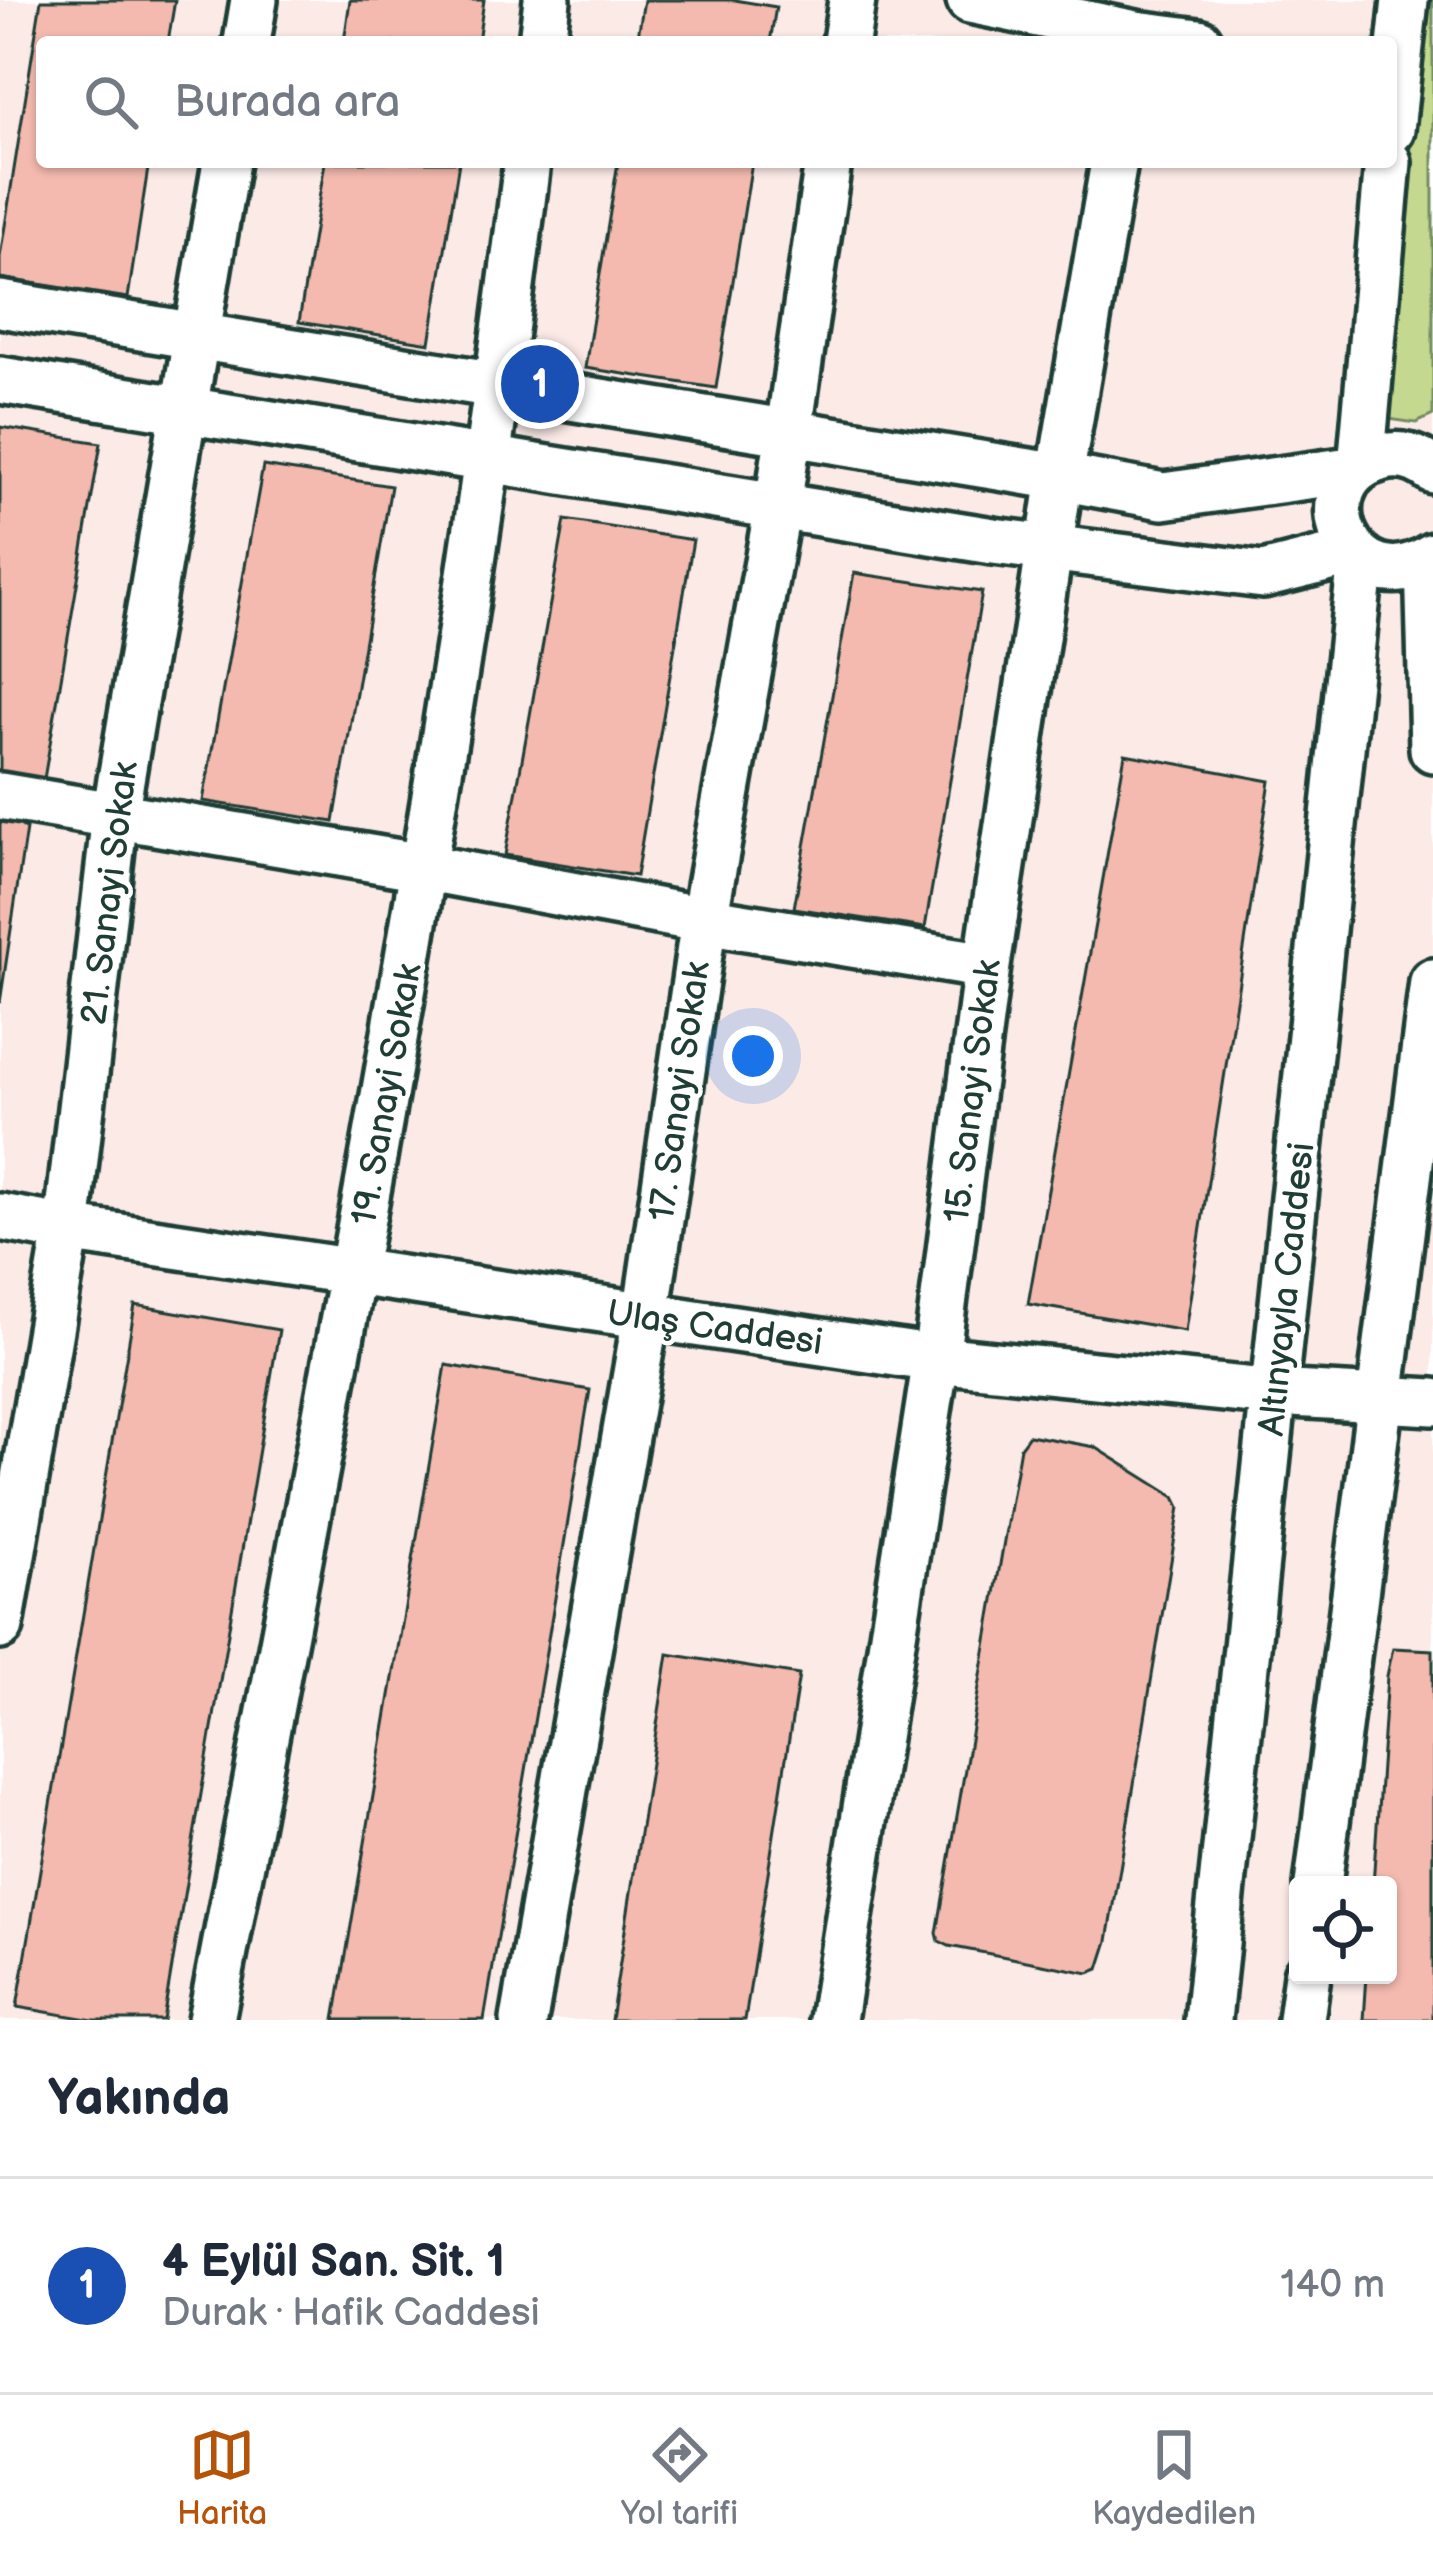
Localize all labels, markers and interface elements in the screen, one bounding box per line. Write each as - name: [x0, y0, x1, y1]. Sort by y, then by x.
- search box: [36, 36, 1397, 168]
- icon: search: [78, 69, 144, 135]
- text: Burada ara: [174, 75, 400, 130]
- pin: 1: [501, 339, 579, 429]
- street label: 21. Sanayi Sokak: [73, 759, 148, 1027]
- street label: 15. Sanayi Sokak: [936, 957, 1011, 1225]
- street label: 17. Sanayi Sokak: [641, 959, 720, 1224]
- street label: 19. Sanayi Sokak: [343, 960, 432, 1229]
- your location: [723, 1026, 783, 1086]
- street label: Altınyayla Caddesi: [1251, 1140, 1324, 1438]
- street label: Ulaş Caddesi: [604, 1292, 825, 1365]
- map controls: [1289, 1876, 1397, 1984]
- button: locate: [1289, 1876, 1397, 1984]
- text: Yakında: [48, 2068, 231, 2129]
- text: 4 Eylül San. Sit. 1: [162, 2235, 505, 2290]
- text: 1: [79, 2262, 95, 2309]
- text: 140 m: [1280, 2262, 1385, 2309]
- text: Durak · Hafik Caddesi: [162, 2290, 540, 2337]
- tab: Harita: [177, 2422, 267, 2534]
- tab: Yol tarifi: [621, 2422, 738, 2534]
- tab: Kaydedilen: [1092, 2422, 1256, 2534]

